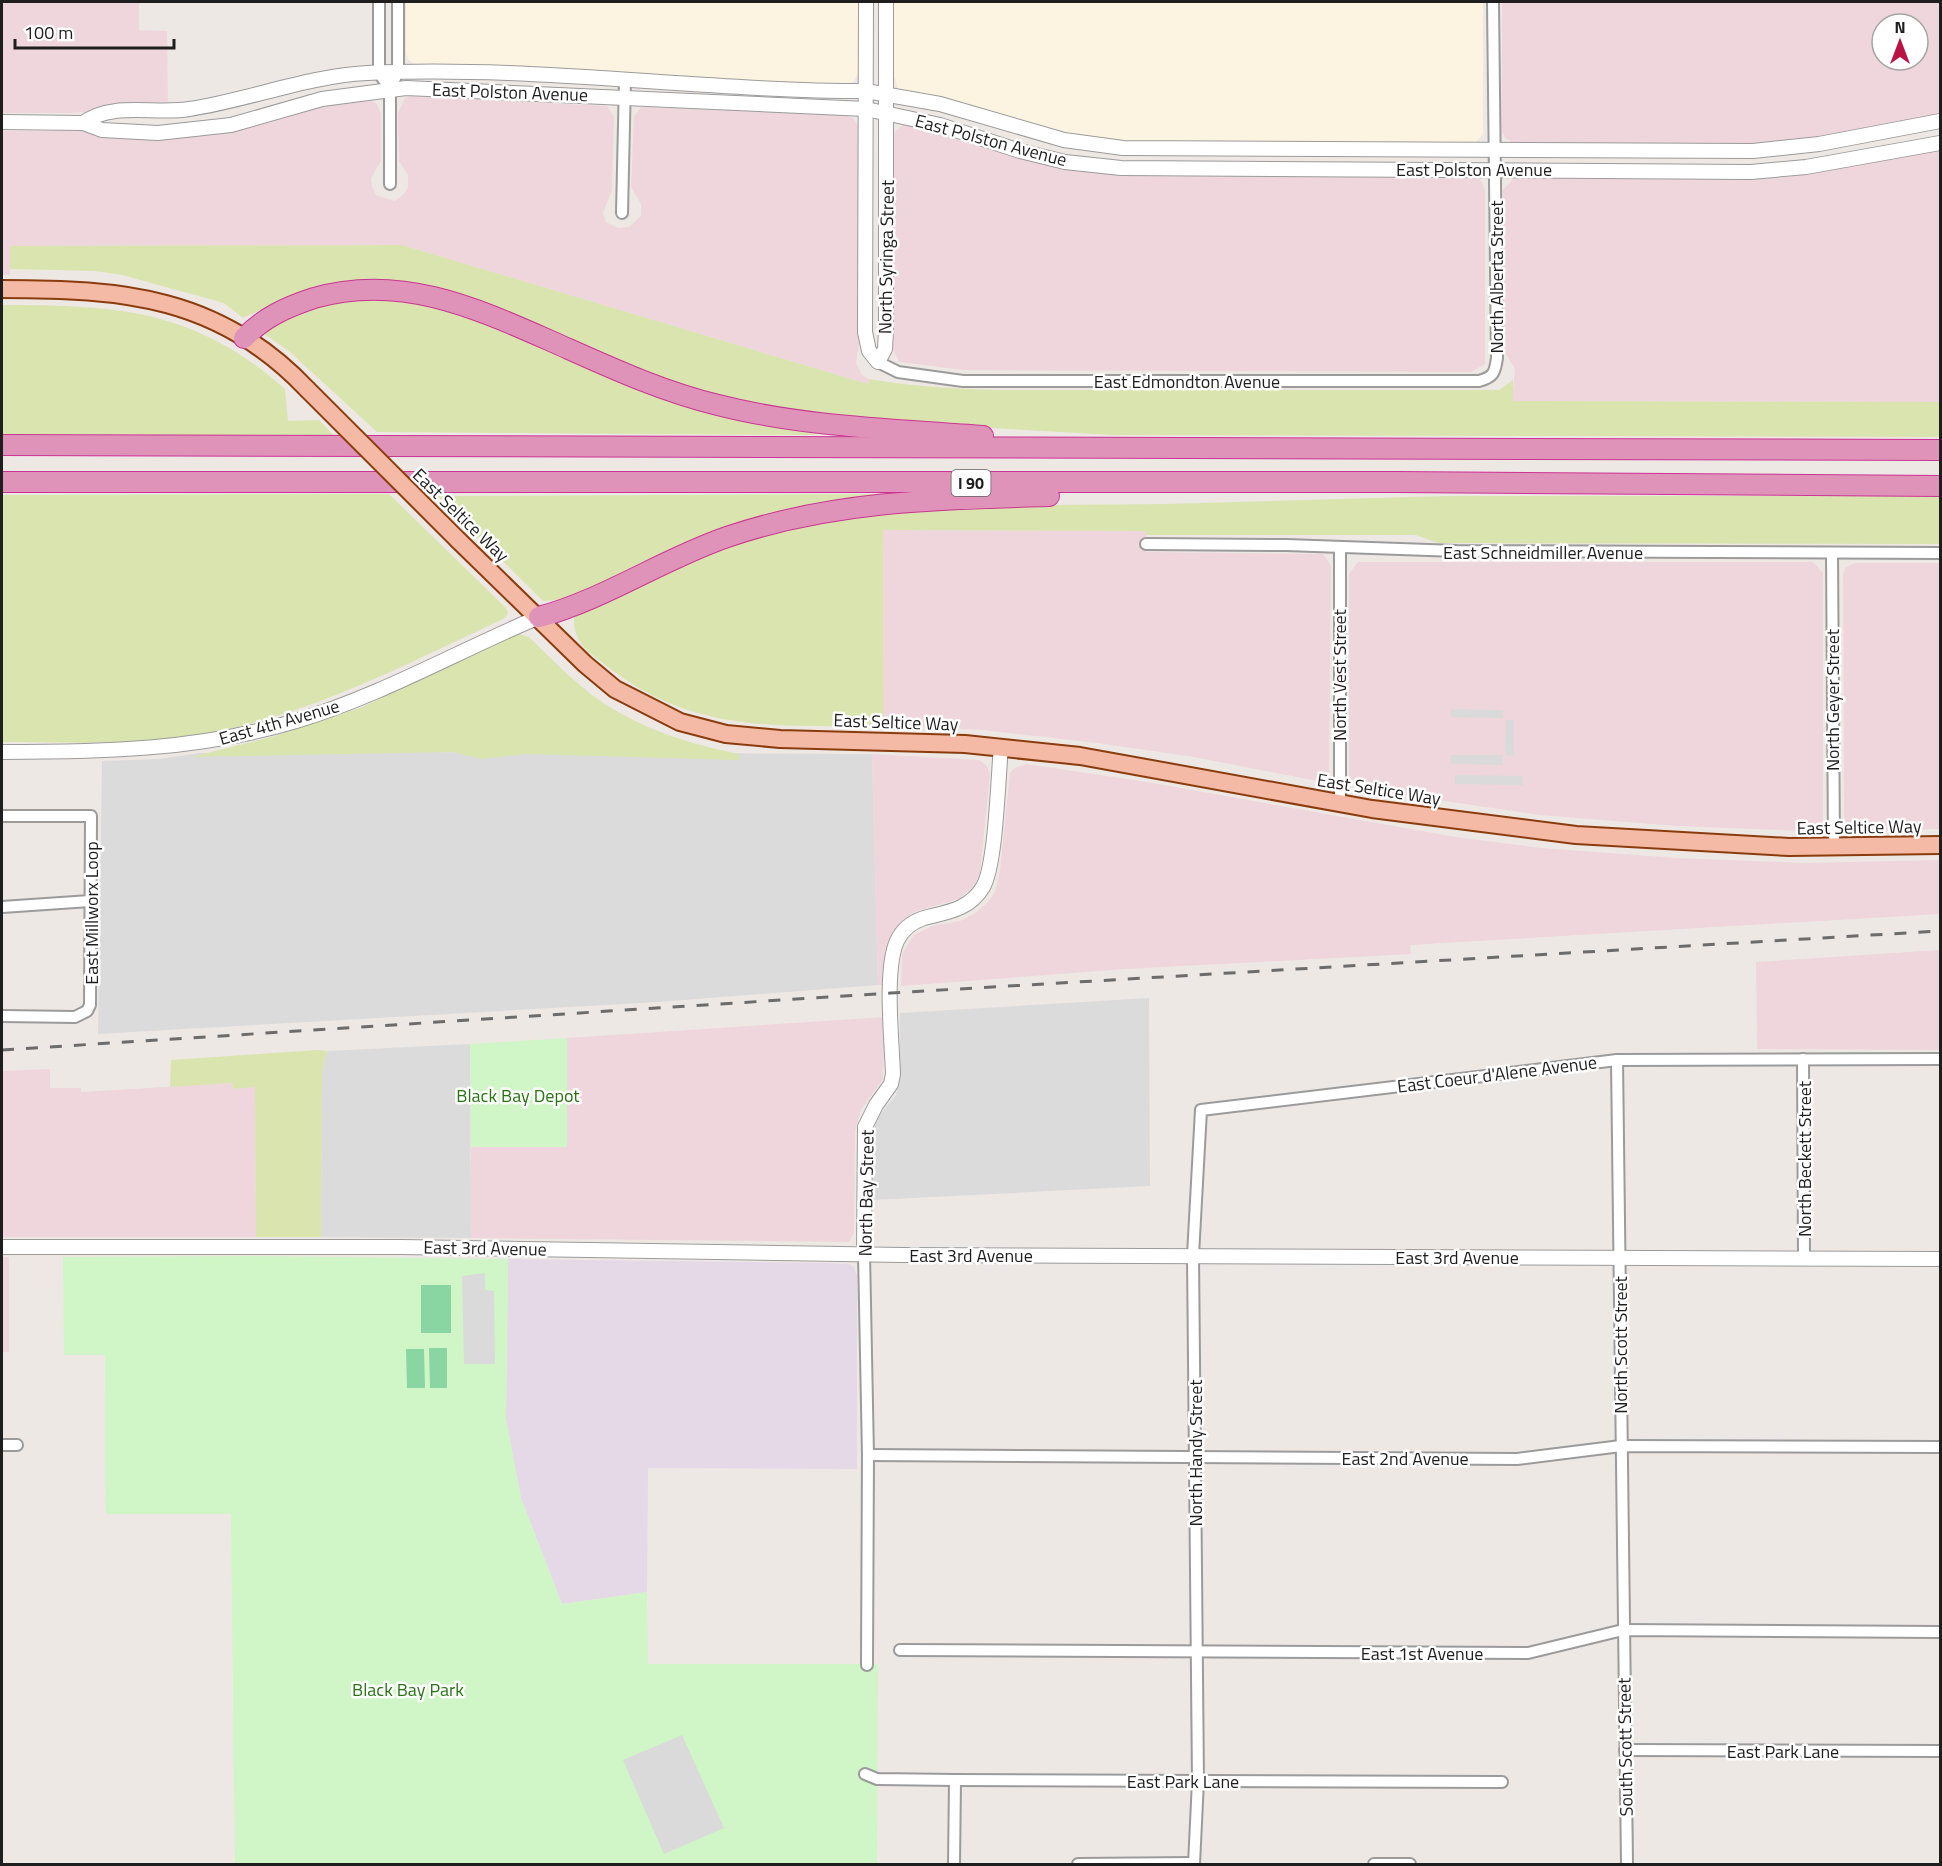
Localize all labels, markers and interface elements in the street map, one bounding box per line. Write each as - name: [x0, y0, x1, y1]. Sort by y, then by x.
- scale bar: [15, 12, 174, 50]
- north arrow: [1870, 12, 1930, 72]
- text: N: [1894, 15, 1906, 39]
- text: 100 m: [24, 19, 73, 46]
- street label: East Polston Avenue: [432, 76, 588, 108]
- street label: East Polston Avenue: [912, 107, 1070, 173]
- street label: East Polston Avenue: [1396, 156, 1552, 183]
- street label: North Syringa Street: [871, 179, 901, 334]
- street label: North Alberta Street: [1483, 200, 1510, 354]
- street label: East Edmondton Avenue: [1094, 368, 1280, 395]
- street label: East Seltice Way: [407, 462, 516, 568]
- road number: I 90: [952, 470, 990, 496]
- street label: East Schneidmiller Avenue: [1443, 539, 1643, 566]
- street label: North Vest Street: [1326, 608, 1353, 741]
- street label: North Geyer Street: [1819, 628, 1846, 771]
- street label: East 4th Avenue: [216, 692, 342, 752]
- street label: East Seltice Way: [833, 706, 959, 738]
- street label: East Seltice Way: [1315, 766, 1443, 812]
- street label: East Seltice Way: [1796, 812, 1922, 842]
- street label: East Millworx Loop: [78, 841, 105, 985]
- street label: East Coeur d'Alene Avenue: [1396, 1048, 1598, 1100]
- street label: North Beckett Street: [1791, 1080, 1818, 1237]
- park label: Black Bay Depot: [456, 1082, 580, 1109]
- street label: North Bay Street: [851, 1129, 881, 1257]
- street label: East 3rd Avenue: [423, 1233, 547, 1263]
- street label: East 3rd Avenue: [909, 1242, 1033, 1269]
- street label: East 3rd Avenue: [1395, 1244, 1519, 1271]
- street label: North Scott Street: [1607, 1275, 1634, 1414]
- street label: North Handy Street: [1182, 1379, 1209, 1527]
- street label: East 2nd Avenue: [1341, 1445, 1469, 1472]
- street label: East 1st Avenue: [1361, 1640, 1483, 1667]
- park label: Black Bay Park: [352, 1676, 464, 1703]
- street label: South Scott Street: [1610, 1677, 1640, 1817]
- street label: East Park Lane: [1727, 1738, 1839, 1765]
- street label: East Park Lane: [1127, 1768, 1239, 1795]

